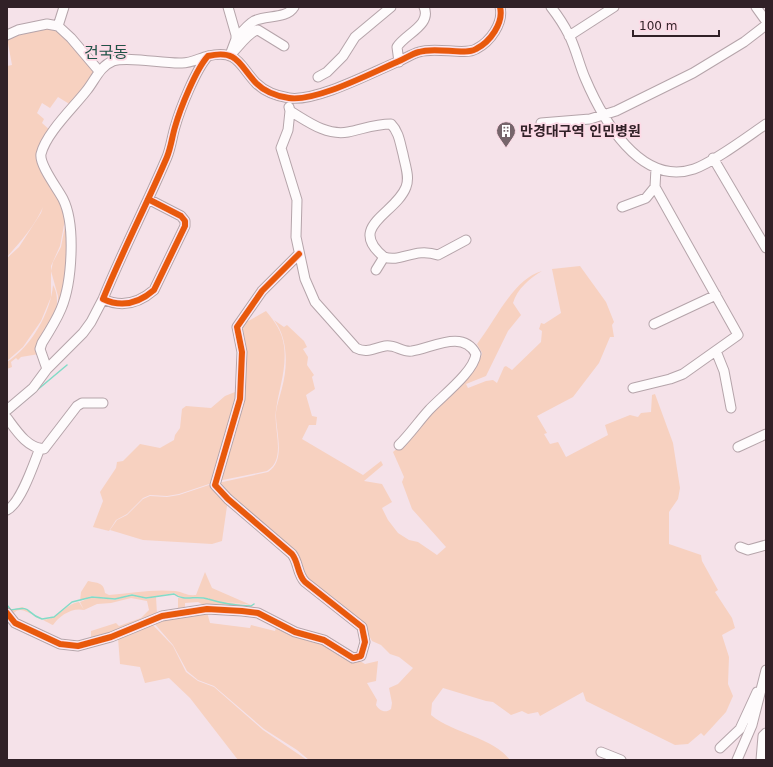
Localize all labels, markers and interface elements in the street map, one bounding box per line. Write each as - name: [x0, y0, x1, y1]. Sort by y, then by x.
- scale bar: [633, 12, 719, 38]
- text: 100 m: [639, 19, 677, 33]
- district label: 건국동: [84, 43, 128, 62]
- building icon: 만경대구역 인민병원: [495, 120, 517, 148]
- place label: 만경대구역 인민병원: [520, 123, 641, 139]

